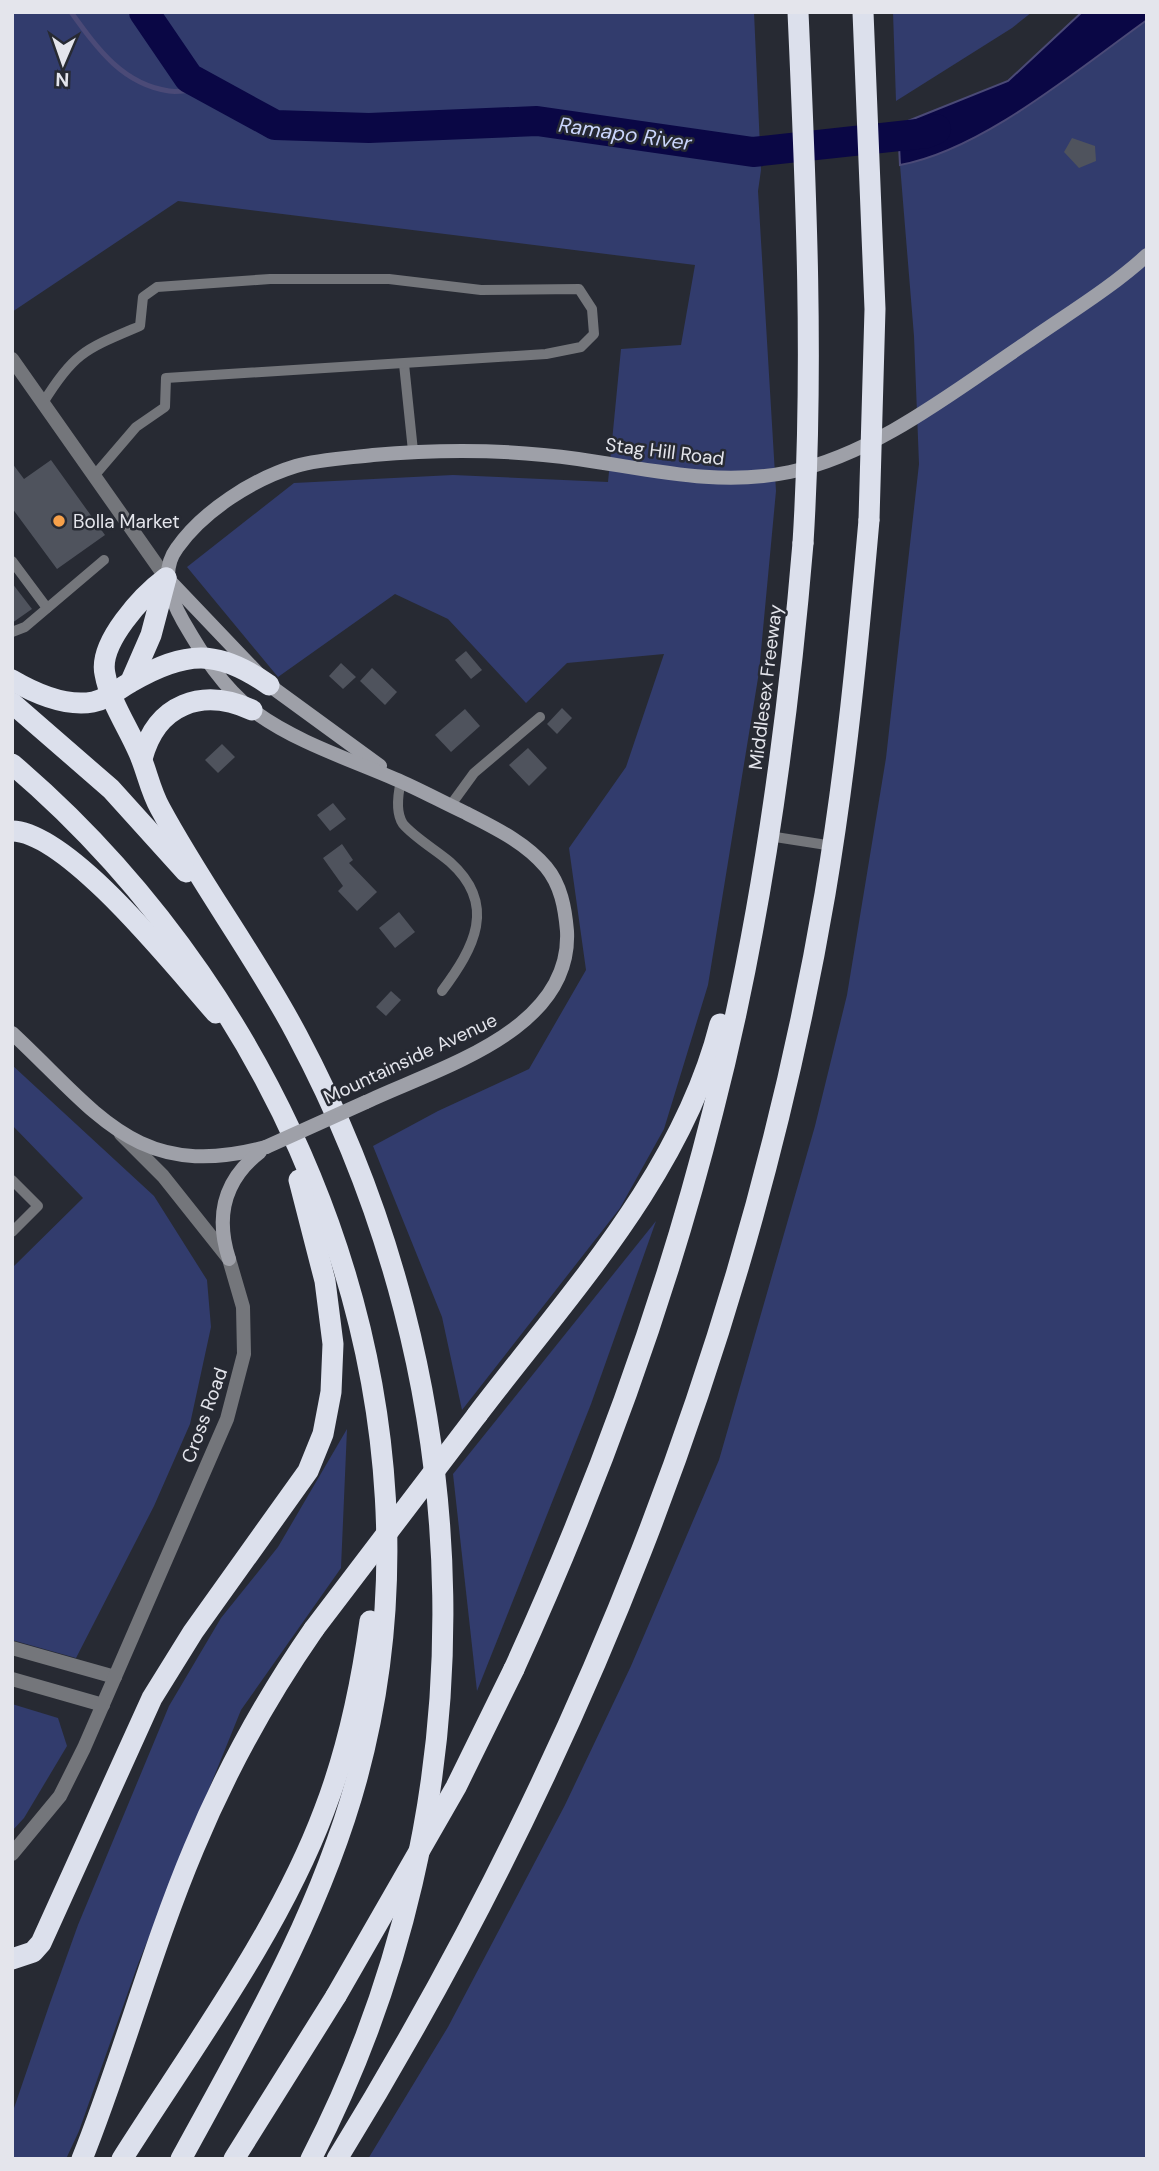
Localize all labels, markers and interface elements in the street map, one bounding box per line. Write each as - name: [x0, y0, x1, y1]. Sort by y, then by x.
- north arrow: [28, 28, 98, 98]
- text: N: [55, 67, 70, 92]
- water label: Ramapo River: [557, 111, 695, 157]
- street label: Stag Hill Road: [604, 432, 726, 471]
- place label: Bolla Market: [73, 509, 180, 534]
- marker: Bolla Market: [51, 513, 67, 529]
- street label: Middlesex Freeway: [743, 602, 788, 771]
- street label: Mountainside Avenue: [319, 1007, 501, 1110]
- street label: Cross Road: [176, 1364, 233, 1466]

